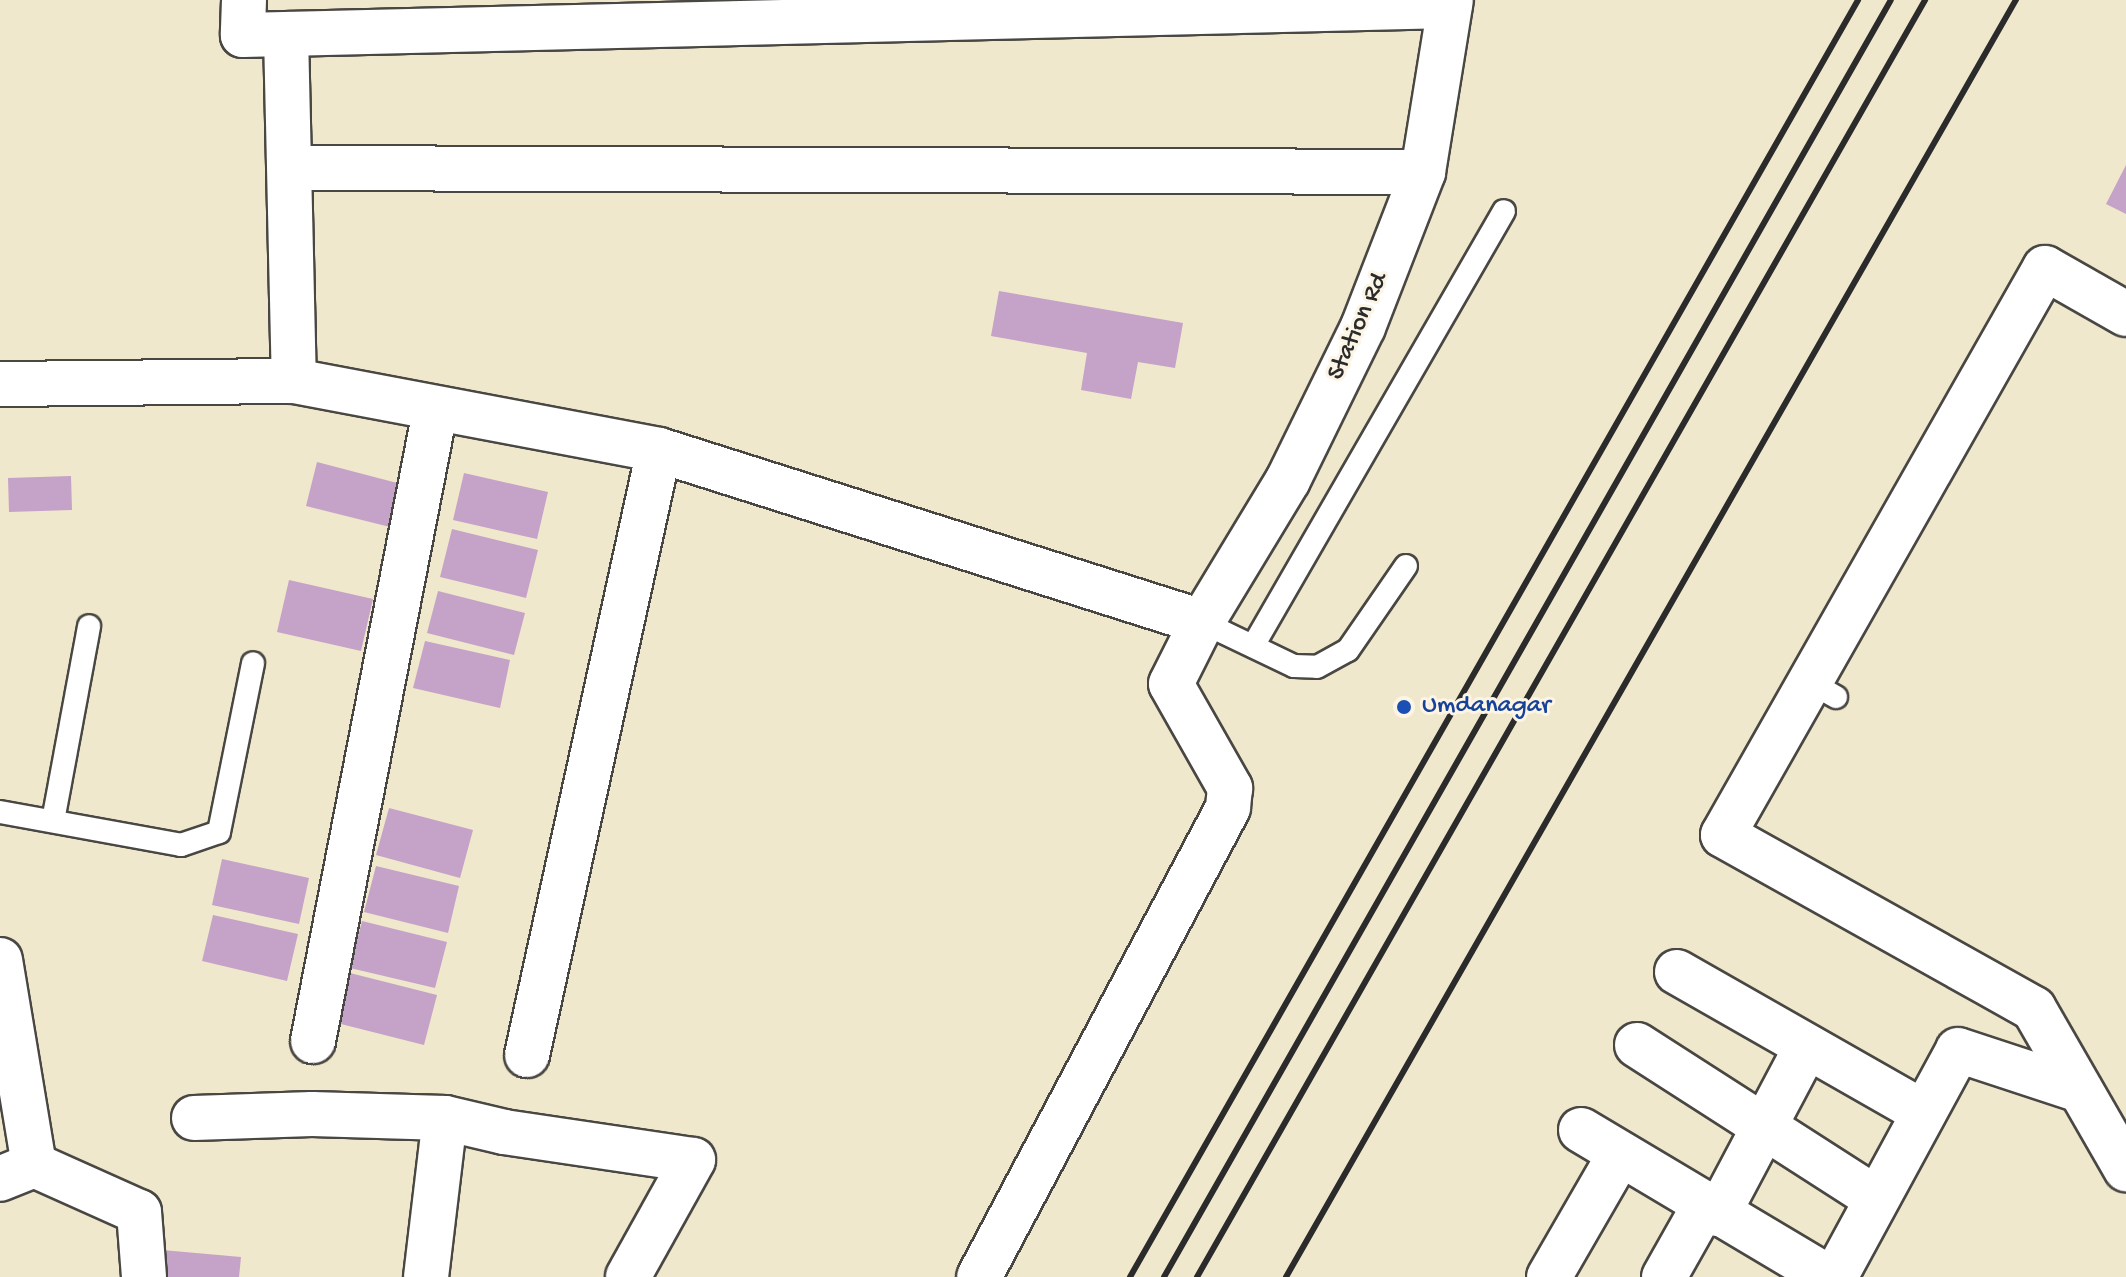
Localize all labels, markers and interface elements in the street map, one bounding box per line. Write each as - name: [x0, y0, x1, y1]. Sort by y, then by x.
- street label: Station Rd: [1322, 268, 1396, 386]
- place label: Umdanagar: [1422, 691, 1550, 723]
- marker: Umdanagar: [1393, 696, 1415, 718]

